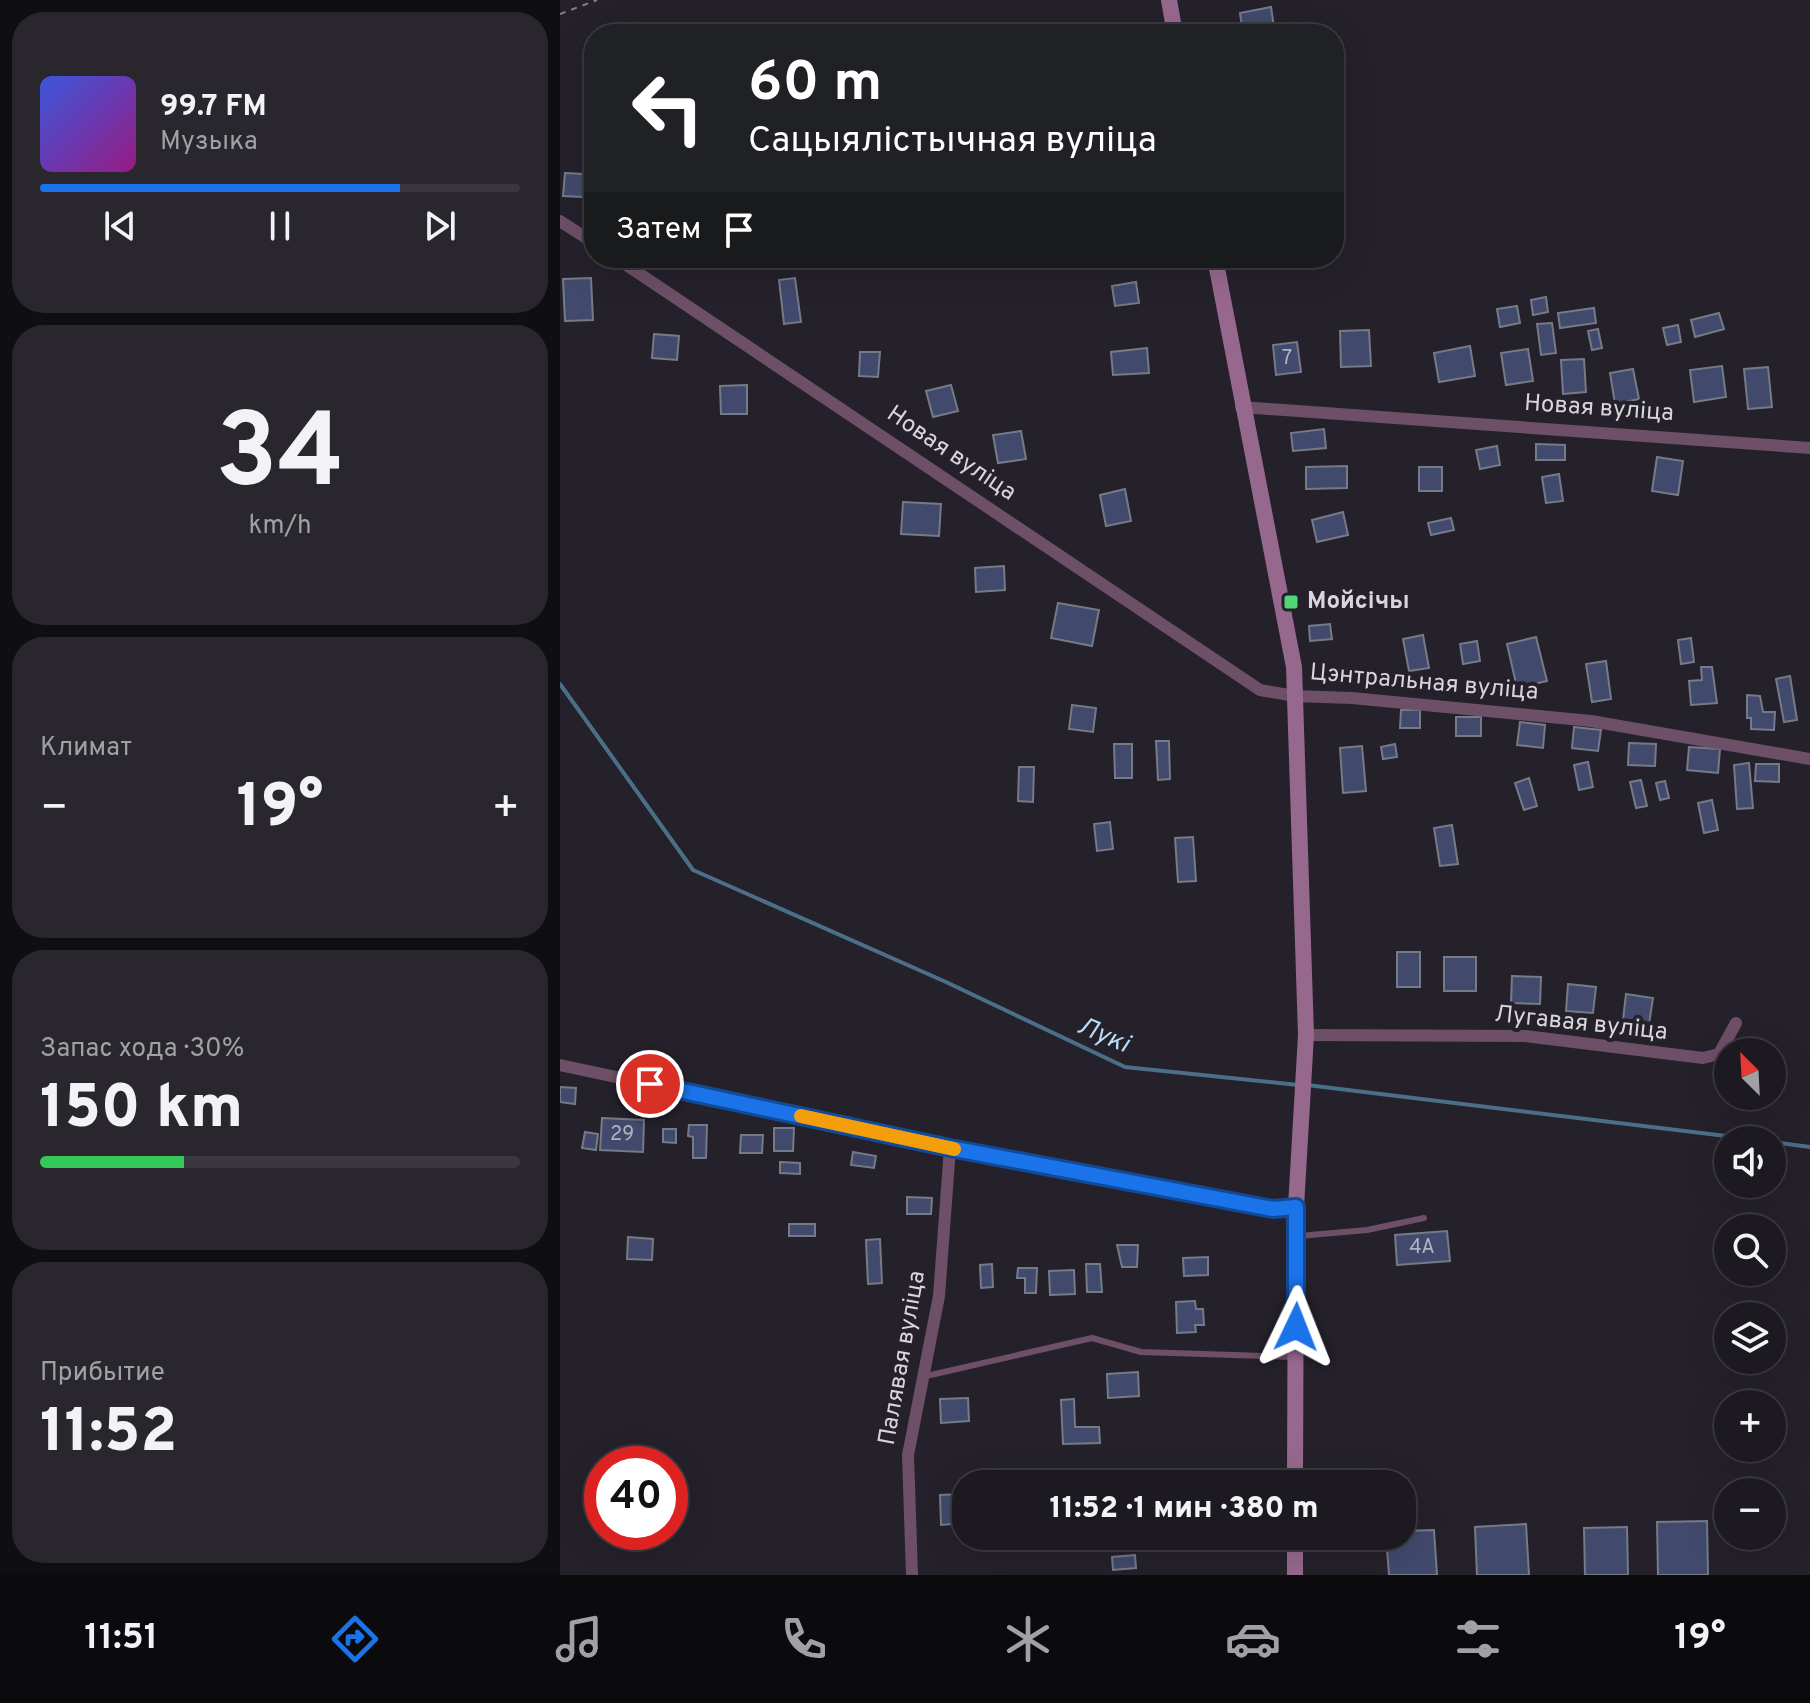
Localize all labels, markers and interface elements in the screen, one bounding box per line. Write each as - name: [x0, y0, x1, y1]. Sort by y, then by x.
- text: 60 m: [748, 50, 882, 120]
- icon: left: [616, 56, 720, 160]
- text: 99.7 FM: [160, 89, 267, 126]
- text: Сацыялістычная вуліца: [748, 119, 1157, 165]
- text: Музыка: [160, 126, 258, 159]
- icon: previous: [98, 204, 142, 248]
- icon: pause: [258, 204, 302, 248]
- icon: next: [418, 204, 462, 248]
- icon: arrive: [717, 208, 761, 252]
- text: Затем: [616, 212, 701, 249]
- house number: 7: [1282, 346, 1292, 372]
- street label: Новая вуліца: [1523, 389, 1675, 429]
- text: 34: [215, 392, 345, 524]
- street label: Новая вуліца: [880, 400, 1022, 508]
- text: km/h: [248, 510, 312, 543]
- place label: Мойсічы: [1307, 587, 1410, 617]
- marker: Мойсічы: [1282, 593, 1300, 611]
- street label: Цэнтральная вуліца: [1308, 658, 1540, 708]
- text: Климат: [40, 732, 132, 765]
- text: 19°: [237, 772, 323, 848]
- text: −: [40, 782, 68, 838]
- text: +: [492, 782, 520, 838]
- street label: Лугавая вуліца: [1493, 1000, 1669, 1048]
- water label: Лукі: [1072, 1010, 1136, 1062]
- text: Запас хода · 30%: [40, 1033, 244, 1066]
- north arrow: [1714, 1038, 1786, 1110]
- map controls: [1714, 1038, 1786, 1550]
- pin: [616, 1050, 684, 1118]
- icon: arrive: [628, 1062, 672, 1106]
- text: 150 km: [40, 1073, 243, 1149]
- house number: 29: [610, 1122, 634, 1148]
- button: sound: [1714, 1126, 1786, 1198]
- button: search: [1714, 1214, 1786, 1286]
- house number: 4А: [1409, 1235, 1435, 1261]
- street label: Палявая вуліца: [873, 1269, 933, 1447]
- position arrow: [1254, 1285, 1338, 1369]
- button: layers: [1714, 1302, 1786, 1374]
- text: Прибытие: [40, 1357, 165, 1390]
- button: +: [1714, 1390, 1786, 1462]
- text: 11:52: [40, 1397, 177, 1473]
- speed limit sign: 40: [584, 1446, 688, 1550]
- button: −: [1714, 1478, 1786, 1550]
- text: 11:52 · 1 мин · 380 m: [1049, 1491, 1319, 1528]
- icon: directions: [327, 1611, 383, 1667]
- icon: music: [551, 1611, 607, 1667]
- icon: phone: [776, 1611, 832, 1667]
- icon: climate: [1000, 1611, 1056, 1667]
- icon: car: [1225, 1611, 1281, 1667]
- icon: filters: [1450, 1611, 1506, 1667]
- text: 11:51: [84, 1616, 158, 1662]
- text: 19°: [1674, 1616, 1726, 1662]

